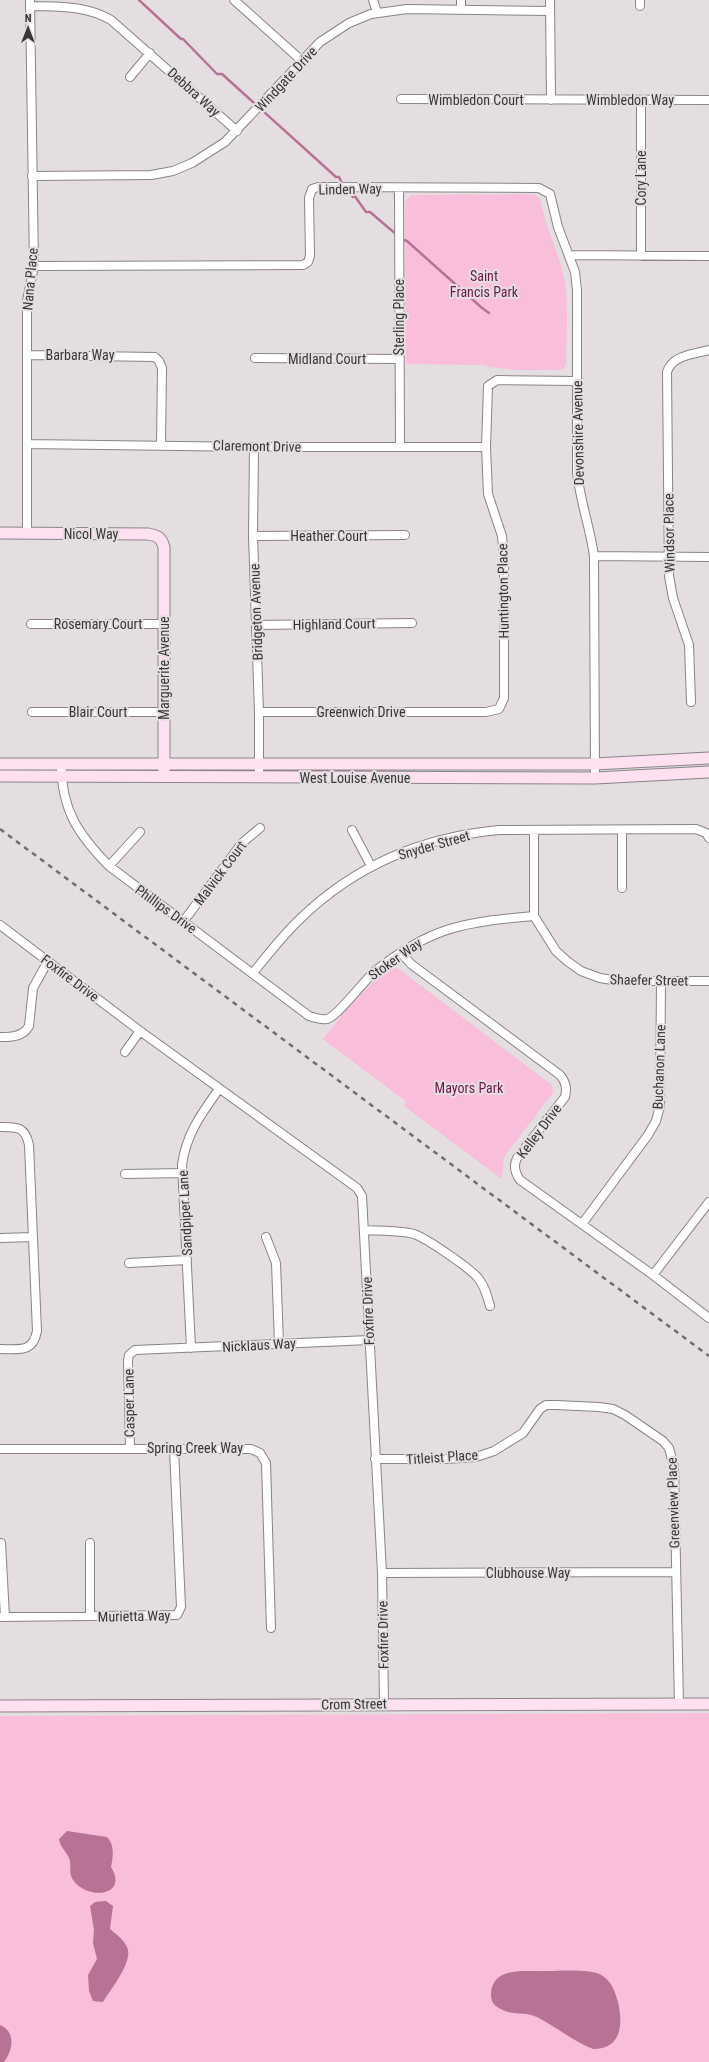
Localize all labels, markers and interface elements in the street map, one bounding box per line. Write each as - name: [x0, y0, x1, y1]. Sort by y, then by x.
- north arrow: [8, 8, 48, 48]
- text: N: [25, 12, 32, 25]
- street label: Windgate Drive: [252, 43, 320, 115]
- street label: Debbra Way: [164, 64, 224, 120]
- street label: Wimbledon Court: [428, 92, 524, 108]
- street label: Wimbledon Way: [586, 92, 674, 108]
- street label: Cory Lane: [633, 150, 649, 206]
- street label: Linden Way: [318, 180, 382, 198]
- street label: Nana Place: [19, 247, 41, 311]
- park label: Saint Francis Park: [450, 268, 519, 300]
- street label: Sterling Place: [391, 278, 407, 355]
- street label: Barbara Way: [45, 347, 115, 363]
- street label: Midland Court: [288, 351, 366, 367]
- street label: Devonshire Avenue: [569, 380, 587, 485]
- street label: Claremont Drive: [213, 437, 302, 455]
- street label: Windsor Place: [660, 493, 678, 573]
- street label: Nicol Way: [64, 526, 119, 542]
- street label: Heather Court: [290, 528, 368, 544]
- street label: Huntington Place: [494, 543, 512, 639]
- street label: Bridgeton Avenue: [246, 563, 266, 661]
- street label: Highland Court: [292, 615, 376, 633]
- street label: Rosemary Court: [54, 616, 142, 632]
- street label: Marguerite Avenue: [156, 616, 172, 720]
- street label: Blair Court: [69, 704, 127, 720]
- street label: Greenwich Drive: [317, 704, 406, 720]
- street label: West Louise Avenue: [300, 770, 411, 786]
- street label: Snyder Street: [396, 827, 472, 863]
- street label: Malvick Court: [191, 838, 249, 908]
- street label: Phillips Drive: [132, 881, 200, 937]
- street label: Stoker Way: [365, 935, 425, 983]
- street label: Foxfire Drive: [38, 951, 102, 1005]
- street label: Shaefer Street: [610, 971, 688, 989]
- street label: Buchanon Lane: [650, 1024, 668, 1110]
- park label: Mayors Park: [435, 1080, 504, 1096]
- street label: Kelley Drive: [513, 1100, 565, 1161]
- street label: Sandpiper Lane: [175, 1169, 195, 1256]
- street label: Foxfire Drive: [359, 1276, 377, 1345]
- street label: Nicklaus Way: [222, 1335, 296, 1355]
- street label: Casper Lane: [120, 1368, 138, 1437]
- street label: Spring Creek Way: [147, 1440, 243, 1456]
- street label: Titleist Place: [405, 1446, 479, 1467]
- street label: Greenview Place: [663, 1457, 683, 1549]
- street label: Clubhouse Way: [486, 1565, 570, 1581]
- street label: Foxfire Drive: [374, 1600, 392, 1669]
- street label: Murietta Way: [98, 1607, 171, 1625]
- street label: Crom Street: [321, 1695, 387, 1713]

